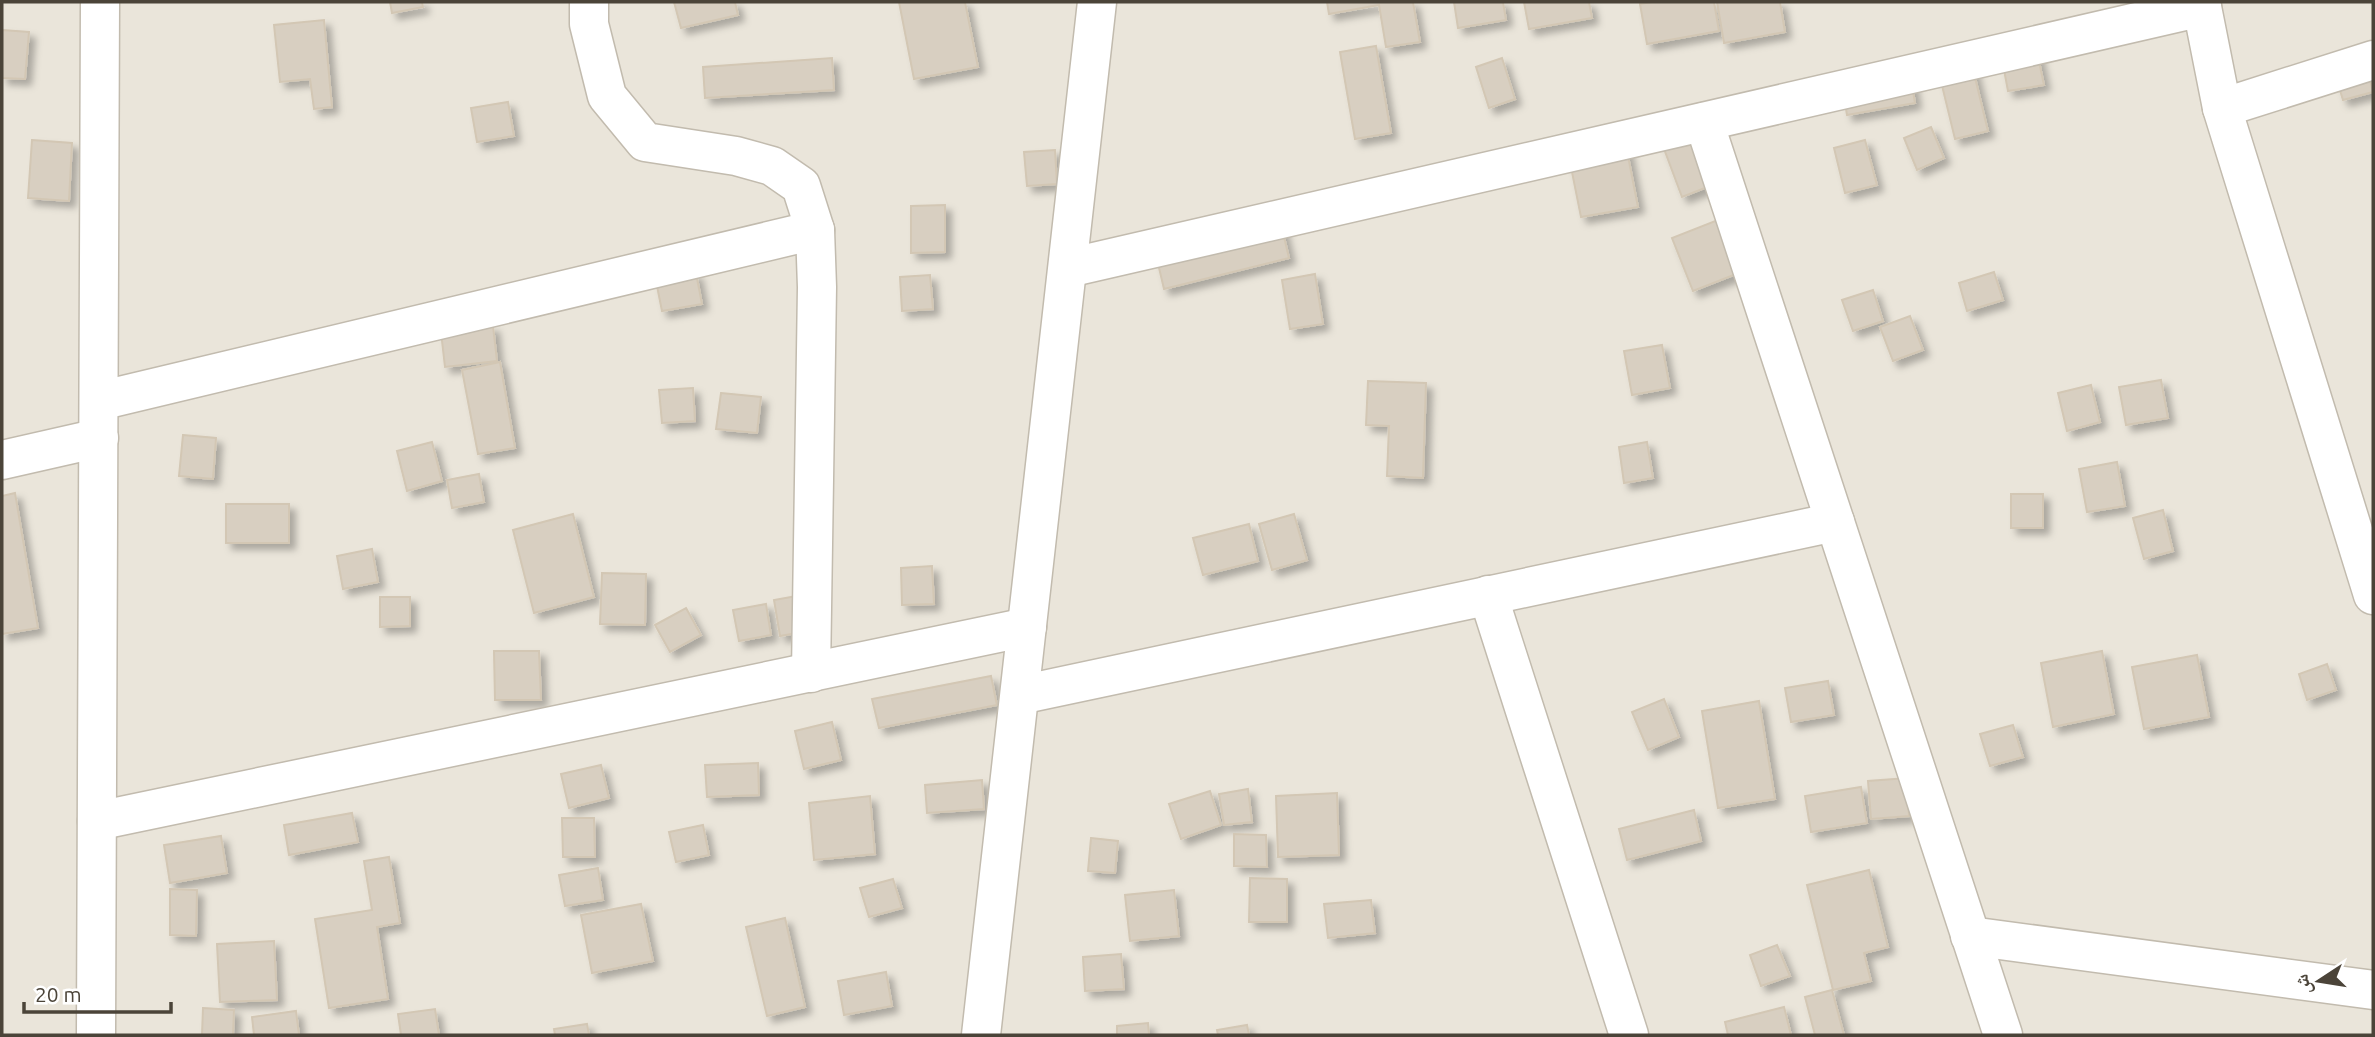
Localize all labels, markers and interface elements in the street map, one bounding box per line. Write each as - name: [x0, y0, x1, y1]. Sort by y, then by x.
- north arrow: [2284, 946, 2354, 1016]
- scale bar: [24, 970, 172, 1014]
- text: ش: [2290, 972, 2316, 997]
- text: 20 m: [35, 982, 82, 1006]

